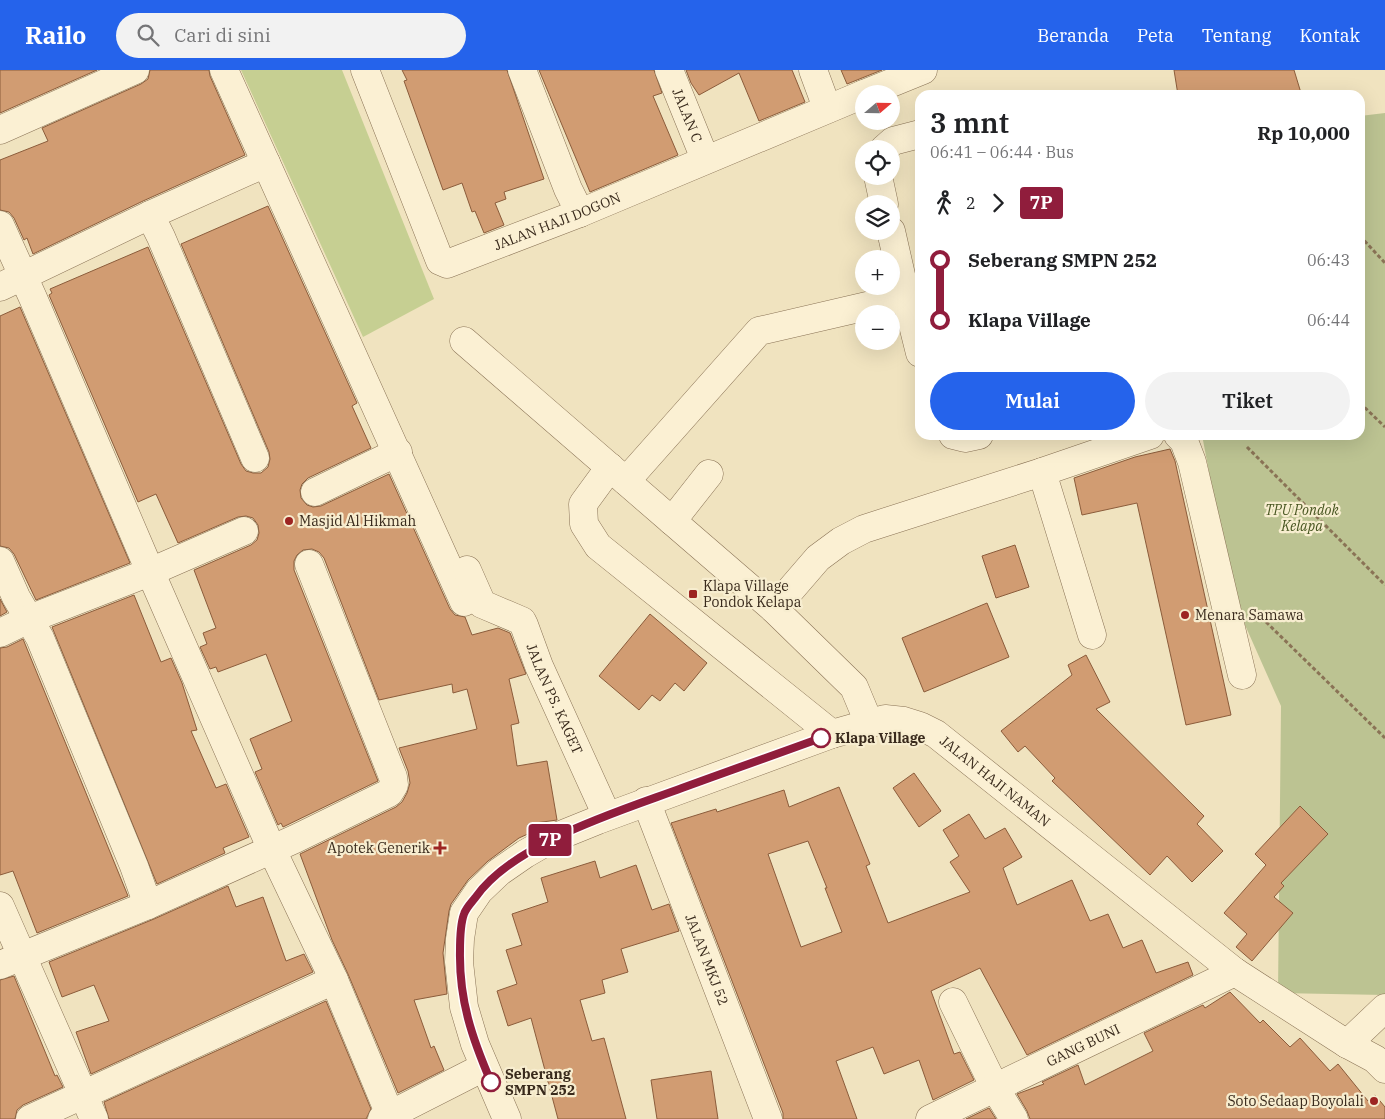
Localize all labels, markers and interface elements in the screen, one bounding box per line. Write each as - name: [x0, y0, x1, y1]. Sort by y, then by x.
- search box: [116, 13, 466, 58]
- text: Railo: [25, 19, 86, 51]
- icon: search: [134, 21, 162, 49]
- text: Cari di sini: [174, 23, 271, 47]
- text: Beranda: [1037, 24, 1109, 47]
- text: Peta: [1137, 24, 1174, 47]
- text: Tentang: [1202, 24, 1271, 47]
- text: Kontak: [1299, 24, 1360, 47]
- north arrow: [855, 85, 900, 130]
- map controls: [855, 85, 900, 350]
- street label: JALAN C: [668, 86, 706, 145]
- text: 3 mnt: [930, 104, 1009, 141]
- text: Rp 10,000: [1257, 121, 1350, 145]
- button: locate: [855, 140, 900, 185]
- text: 06:41 – 06:44 · Bus: [930, 142, 1074, 162]
- street label: JALAN HAJI DOGON: [491, 188, 623, 254]
- icon: walk: [930, 189, 958, 217]
- icon: forward: [984, 189, 1012, 217]
- text: 7P: [1030, 191, 1053, 214]
- text: 2: [966, 193, 976, 213]
- button: layers: [855, 195, 900, 240]
- text: Seberang SMPN 252: [968, 248, 1157, 272]
- button: +: [855, 250, 900, 295]
- text: 06:43: [1307, 250, 1350, 270]
- button: −: [855, 305, 900, 350]
- text: Klapa Village: [968, 308, 1091, 332]
- text: 06:44: [1307, 310, 1350, 330]
- button: Mulai: [930, 372, 1135, 430]
- button: Tiket: [1145, 372, 1350, 430]
- park label: TPU Pondok Kelapa: [1265, 501, 1339, 535]
- place label: Masjid Al Hikmah: [299, 512, 417, 530]
- marker: Masjid Al Hikmah: [283, 515, 295, 527]
- place label: Klapa Village Pondok Kelapa: [703, 577, 802, 611]
- marker: Klapa Village Pondok Kelapa: [687, 588, 699, 600]
- place label: Menara Samawa: [1195, 606, 1304, 624]
- marker: Menara Samawa: [1179, 609, 1191, 621]
- street label: JALAN PS. KAGET: [523, 641, 587, 757]
- marker: Klapa Village: [811, 728, 831, 748]
- place label: Klapa Village: [835, 729, 926, 747]
- street label: JALAN HAJI NAMAN: [936, 732, 1054, 831]
- line badge: 7P: [528, 824, 572, 856]
- text: 7P: [538, 828, 562, 851]
- place label: Apotek Generik: [327, 839, 431, 857]
- marker: Apotek Generik: [434, 842, 446, 854]
- street label: JALAN MKJ 52: [681, 911, 733, 1008]
- street label: GANG BUNI: [1044, 1020, 1123, 1071]
- place label: Seberang SMPN 252: [505, 1065, 575, 1099]
- marker: Seberang SMPN 252: [481, 1072, 501, 1092]
- place label: Soto Sedaap Boyolali: [1227, 1092, 1364, 1110]
- marker: Soto Sedaap Boyolali: [1368, 1095, 1380, 1107]

